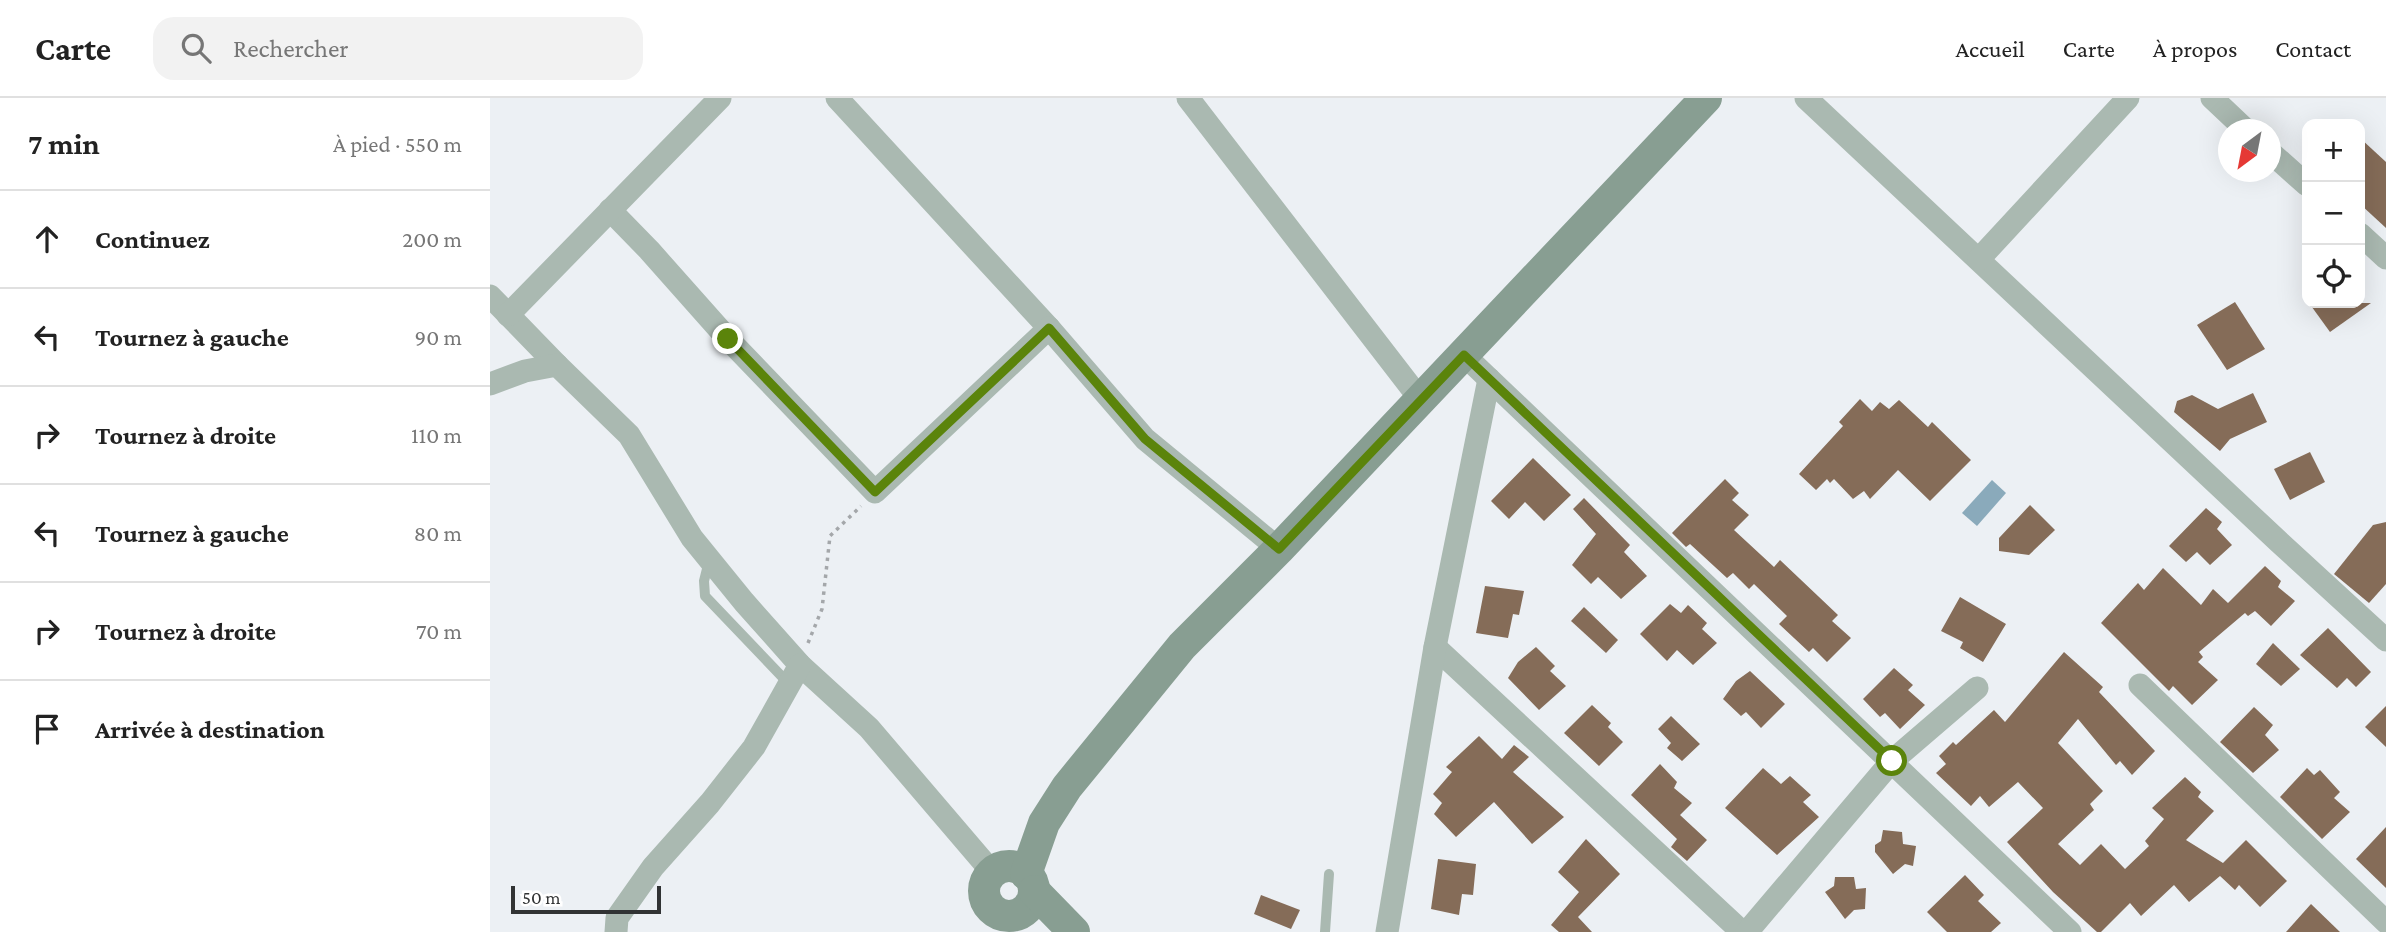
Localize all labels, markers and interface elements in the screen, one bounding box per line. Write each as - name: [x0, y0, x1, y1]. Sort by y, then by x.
- search box: [153, 17, 643, 80]
- icon: search: [177, 29, 215, 67]
- text: Carte: [35, 30, 111, 67]
- text: Rechercher: [233, 34, 349, 63]
- text: Accueil: [1955, 35, 2025, 62]
- text: Carte: [2063, 35, 2115, 62]
- text: À propos: [2153, 35, 2237, 62]
- text: Contact: [2275, 35, 2351, 62]
- north arrow: [2218, 119, 2281, 182]
- map controls: [2302, 119, 2365, 308]
- button: +: [2302, 119, 2365, 182]
- text: 7 min: [28, 127, 100, 160]
- text: À pied · 550 m: [333, 131, 462, 157]
- button: −: [2302, 182, 2365, 245]
- icon: ahead: [28, 220, 66, 258]
- text: Continuez: [95, 225, 210, 254]
- text: 200 m: [402, 226, 462, 252]
- button: locate: [2302, 245, 2365, 308]
- icon: left: [28, 318, 66, 356]
- text: Tournez à gauche: [95, 323, 289, 352]
- route end: [712, 323, 743, 354]
- text: 90 m: [415, 324, 462, 350]
- icon: right: [28, 416, 66, 454]
- text: Tournez à droite: [95, 421, 276, 450]
- text: 110 m: [411, 422, 462, 448]
- icon: left: [28, 514, 66, 552]
- text: Tournez à gauche: [95, 519, 289, 548]
- text: 80 m: [414, 520, 462, 546]
- icon: right: [28, 612, 66, 650]
- text: Tournez à droite: [95, 617, 276, 646]
- text: 70 m: [416, 618, 462, 644]
- icon: arrive: [28, 710, 66, 748]
- text: Arrivée à destination: [95, 715, 325, 744]
- route start: [1876, 745, 1907, 776]
- scale bar: [511, 883, 662, 915]
- text: 50 m: [522, 887, 561, 908]

